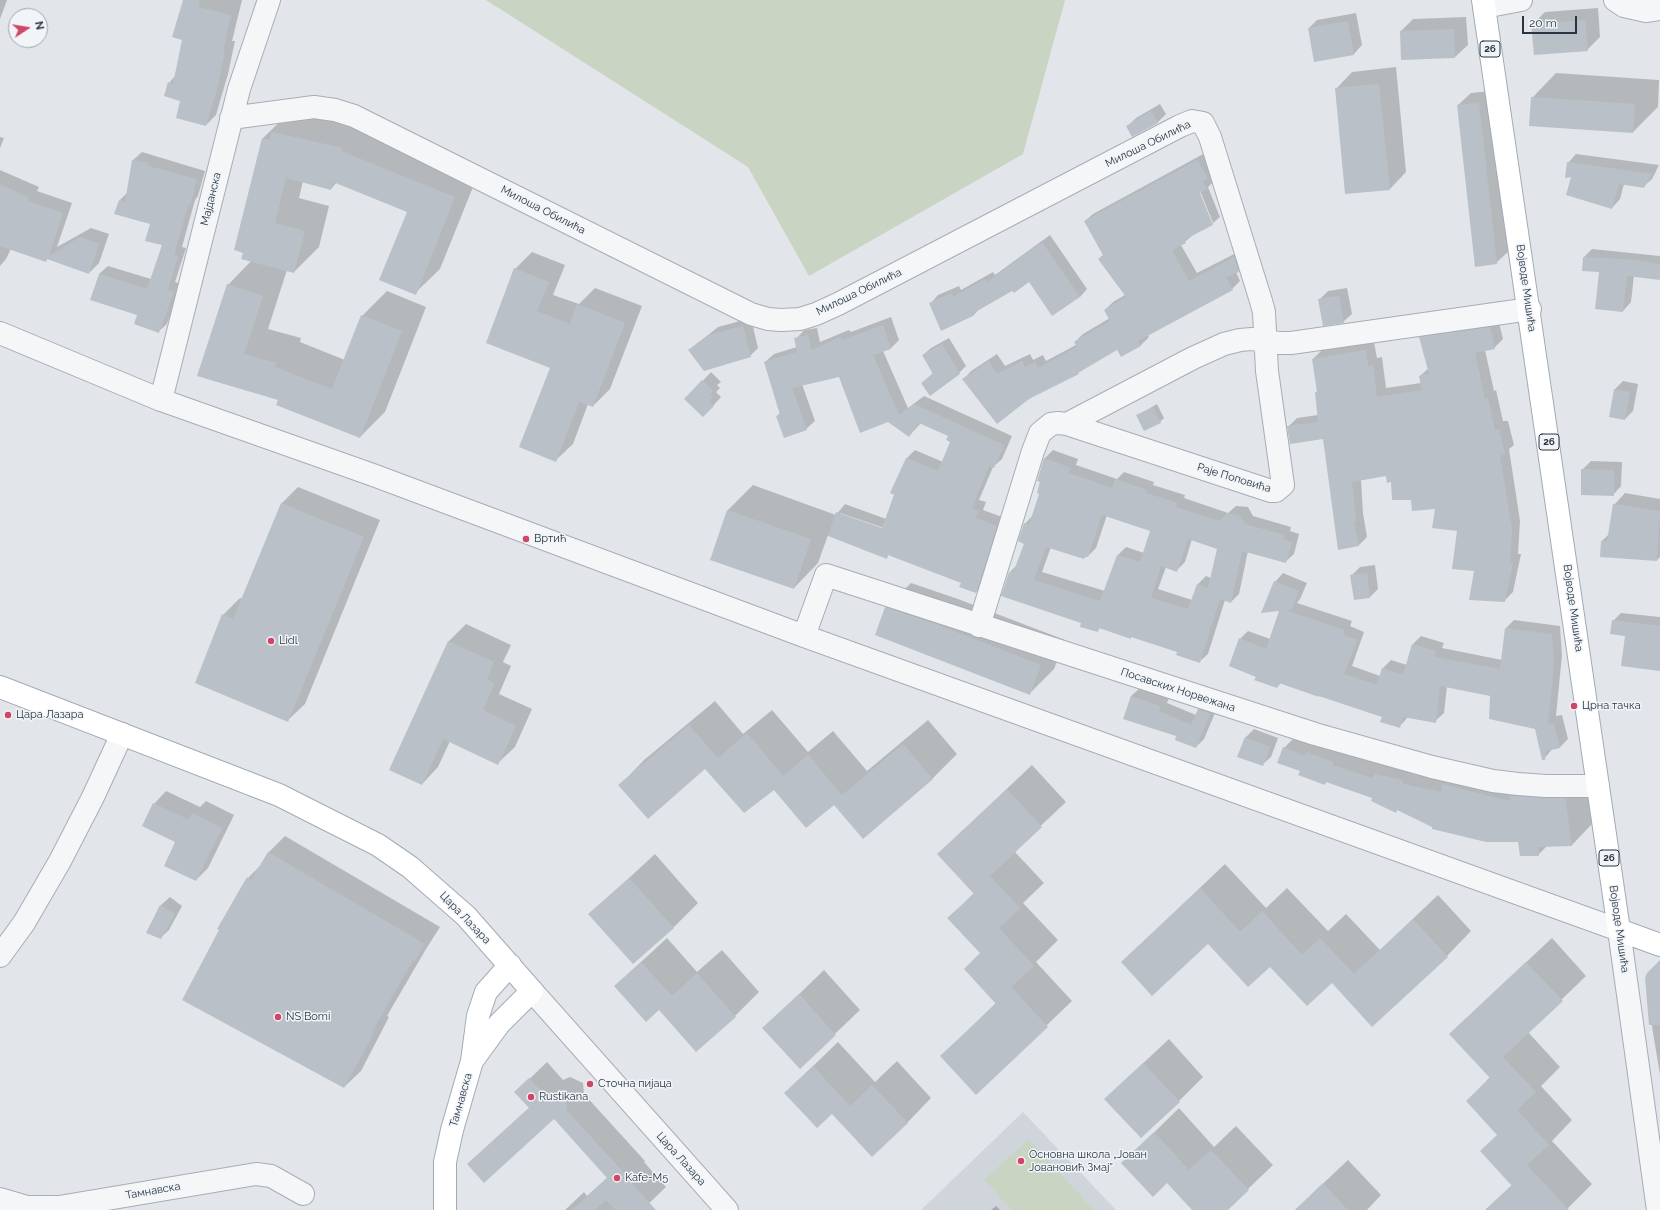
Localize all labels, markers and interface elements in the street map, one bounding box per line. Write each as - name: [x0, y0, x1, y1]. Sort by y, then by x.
- north arrow: [8, 8, 48, 48]
- scale bar: [1524, 8, 1579, 34]
- text: 20 m: [1529, 16, 1557, 30]
- text: N: [32, 20, 46, 31]
- road number: 26: [1480, 41, 1500, 57]
- street label: Милоша Обилића: [1103, 118, 1193, 170]
- street label: Мајданска: [198, 171, 224, 227]
- street label: Милоша Обилића: [498, 183, 588, 237]
- street label: Војводе Мишића: [1513, 243, 1539, 333]
- street label: Милоша Обилића: [814, 266, 904, 318]
- road number: 26: [1539, 434, 1559, 450]
- street label: Раје Поповића: [1195, 460, 1273, 496]
- place label: Вртић: [534, 532, 566, 546]
- marker: Вртић: [521, 534, 531, 544]
- street label: Војводе Мишића: [1560, 563, 1586, 653]
- place label: Lidl: [279, 634, 298, 648]
- marker: Lidl: [266, 636, 276, 646]
- street label: Посавских Норвежана: [1119, 665, 1237, 715]
- place label: Црна тачка: [1582, 699, 1641, 713]
- marker: Црна тачка: [1569, 701, 1579, 711]
- place label: Цара Лазара: [16, 708, 83, 722]
- marker: Цара Лазара: [3, 710, 13, 720]
- road number: 26: [1599, 850, 1619, 866]
- street label: Војводе Мишића: [1606, 884, 1632, 974]
- street label: Цара Лазара: [437, 889, 493, 947]
- place label: NS Bomi: [286, 1010, 330, 1024]
- marker: NS Bomi: [273, 1012, 283, 1022]
- street label: Тамнавска: [447, 1072, 475, 1128]
- place label: Сточна пијаца: [598, 1077, 672, 1091]
- marker: Сточна пијаца: [585, 1079, 595, 1089]
- place label: Rustikana: [539, 1090, 588, 1104]
- marker: Rustikana: [526, 1092, 536, 1102]
- street label: Цара Лазара: [654, 1130, 708, 1188]
- place label: Основна школа „Јован Јовановић Змај”: [1029, 1148, 1147, 1174]
- marker: Основна школа „Јован Јовановић Змај”: [1016, 1156, 1026, 1166]
- place label: Kafe-M5: [625, 1171, 668, 1185]
- marker: Kafe-M5: [612, 1173, 622, 1183]
- street label: Тамнавска: [125, 1180, 181, 1202]

